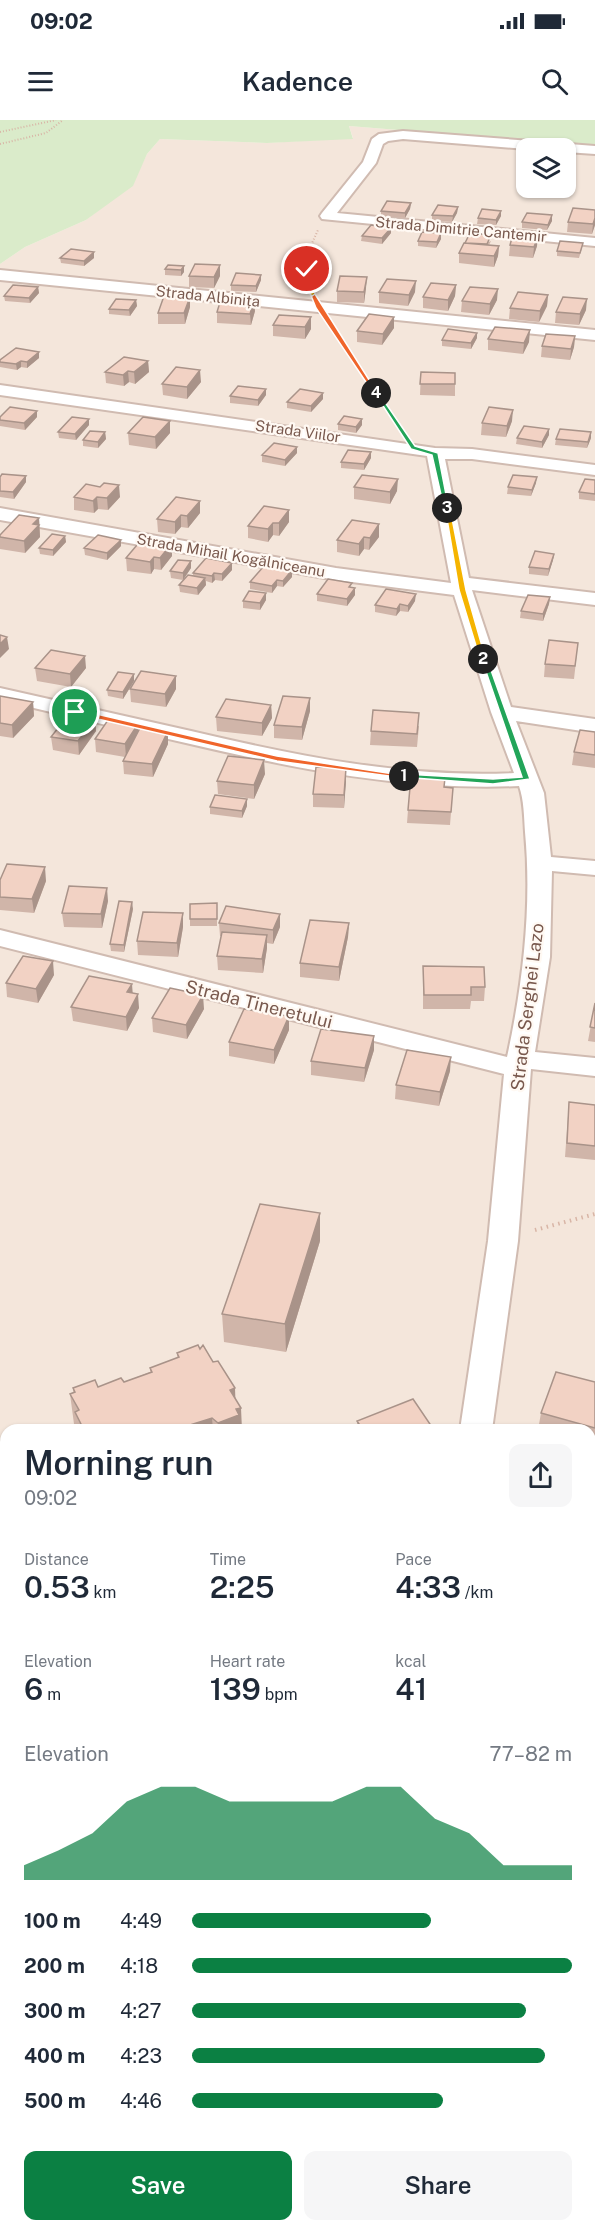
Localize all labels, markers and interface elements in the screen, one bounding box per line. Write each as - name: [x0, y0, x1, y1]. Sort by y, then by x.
- text: 09:02: [30, 8, 93, 34]
- icon: menu: [24, 65, 57, 98]
- text: Kadence: [242, 65, 353, 97]
- icon: search: [538, 65, 571, 98]
- map controls: [516, 138, 576, 198]
- button: layers: [516, 138, 576, 198]
- street label: Strada Dimitrie Cantemir: [374, 213, 548, 245]
- pin: [281, 243, 332, 294]
- icon: check: [290, 252, 323, 285]
- street label: Strada Albinița: [155, 282, 261, 310]
- pin: 4: [361, 378, 391, 408]
- text: 4: [371, 383, 381, 402]
- street label: Strada Viilor: [254, 417, 342, 445]
- pin: 3: [432, 493, 462, 523]
- text: 3: [442, 498, 452, 517]
- street label: Strada Mihail Kogălniceanu: [135, 530, 327, 580]
- pin: 2: [468, 644, 498, 674]
- text: 2: [478, 649, 488, 668]
- pin: [49, 686, 100, 737]
- icon: arrive: [58, 695, 91, 728]
- pin: 1: [389, 761, 419, 791]
- text: 1: [401, 766, 407, 785]
- street label: Strada Serghei Lazo: [506, 922, 548, 1092]
- street label: Strada Tineretului: [183, 976, 335, 1032]
- text: Morning run: [24, 1444, 213, 1482]
- button: share: [509, 1444, 572, 1507]
- text: 09:02: [24, 1486, 77, 1510]
- text: Distance: [24, 1550, 89, 1569]
- text: Time: [210, 1550, 246, 1569]
- text: Pace: [395, 1550, 432, 1569]
- text: 0.53: [24, 1569, 90, 1605]
- text: 2:25: [210, 1569, 275, 1605]
- text: 4:33: [395, 1569, 461, 1605]
- text: km: [90, 1583, 116, 1602]
- text: /km: [461, 1583, 493, 1602]
- text: Elevation: [24, 1652, 92, 1671]
- text: Heart rate: [210, 1652, 285, 1671]
- text: kcal: [395, 1652, 426, 1671]
- text: 6: [24, 1671, 43, 1707]
- text: 139: [210, 1671, 261, 1707]
- text: 41: [395, 1671, 427, 1707]
- text: m: [43, 1685, 61, 1704]
- text: bpm: [261, 1685, 298, 1704]
- text: Elevation: [24, 1742, 109, 1766]
- text: 77–82 m: [490, 1742, 572, 1766]
- text: 100 m: [24, 1909, 81, 1933]
- text: 4:49: [120, 1909, 162, 1933]
- text: 200 m: [24, 1954, 85, 1978]
- text: 4:18: [120, 1954, 158, 1978]
- text: 300 m: [24, 1999, 85, 2023]
- text: 4:27: [120, 1999, 161, 2023]
- text: 400 m: [24, 2044, 85, 2068]
- text: 4:23: [120, 2044, 162, 2068]
- text: 500 m: [24, 2089, 86, 2113]
- text: 4:46: [120, 2089, 162, 2113]
- button: Save: [24, 2151, 292, 2220]
- button: Share: [304, 2151, 572, 2220]

